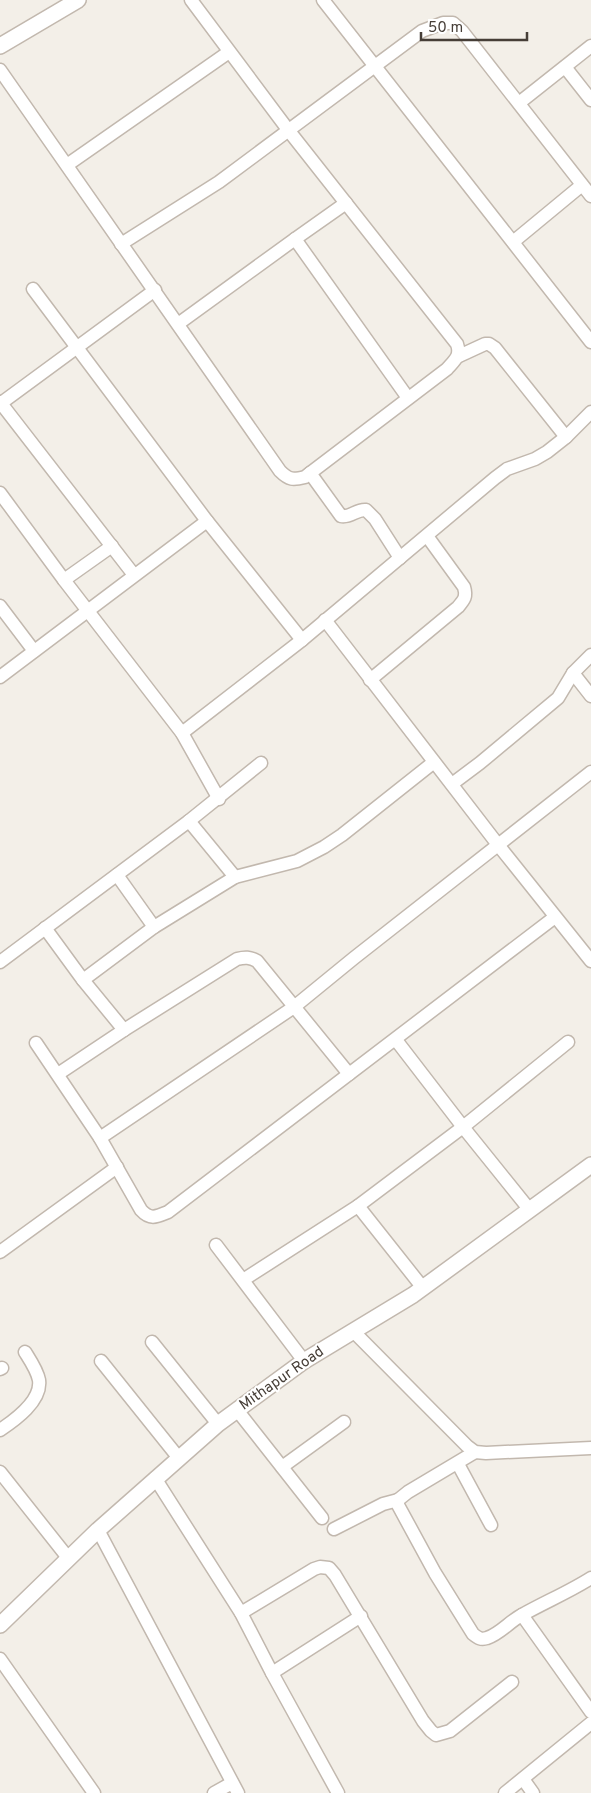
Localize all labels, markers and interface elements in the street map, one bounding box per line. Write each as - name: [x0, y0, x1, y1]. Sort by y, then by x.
- scale bar: [421, 10, 527, 42]
- text: 50 m: [428, 19, 463, 38]
- street label: Mithapur Road: [236, 1343, 328, 1415]

